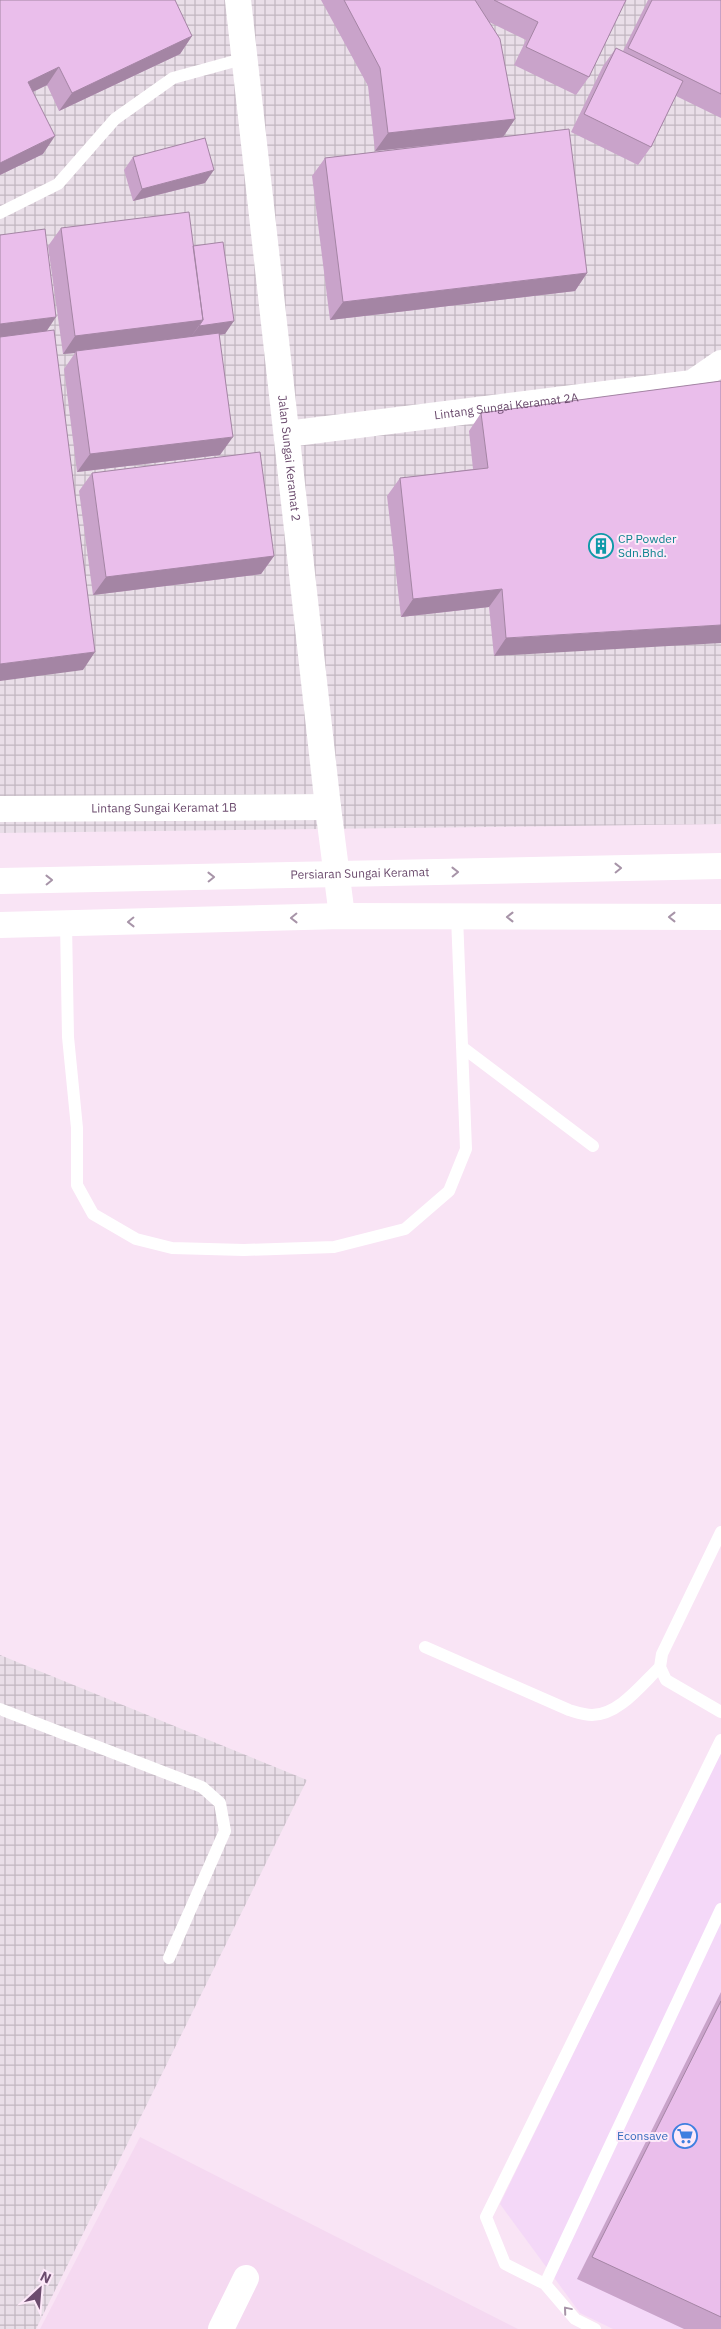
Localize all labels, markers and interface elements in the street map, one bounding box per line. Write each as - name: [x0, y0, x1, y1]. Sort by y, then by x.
- street label: Lintang Sungai Keramat 2A: [433, 389, 580, 422]
- street label: Jalan Sungai Keramat 2: [275, 394, 304, 522]
- place label: CP Powder Sdn.Bhd.: [618, 531, 677, 560]
- building icon: CP Powder Sdn.Bhd.: [588, 533, 614, 559]
- street label: Lintang Sungai Keramat 1B: [91, 800, 237, 815]
- one-way arrow: [614, 863, 622, 873]
- street label: Persiaran Sungai Keramat: [290, 864, 429, 882]
- one-way arrow: [452, 866, 460, 877]
- one-way arrow: [207, 871, 215, 882]
- one-way arrow: [45, 875, 53, 885]
- one-way arrow: [289, 912, 297, 923]
- one-way arrow: [506, 912, 514, 922]
- one-way arrow: [668, 912, 676, 922]
- one-way arrow: [127, 916, 135, 927]
- supermarket icon: Econsave: [672, 2123, 698, 2149]
- place label: Econsave: [617, 2128, 668, 2143]
- north arrow: [15, 2264, 65, 2314]
- text: N: [37, 2267, 54, 2288]
- one-way arrow: [565, 2307, 573, 2316]

